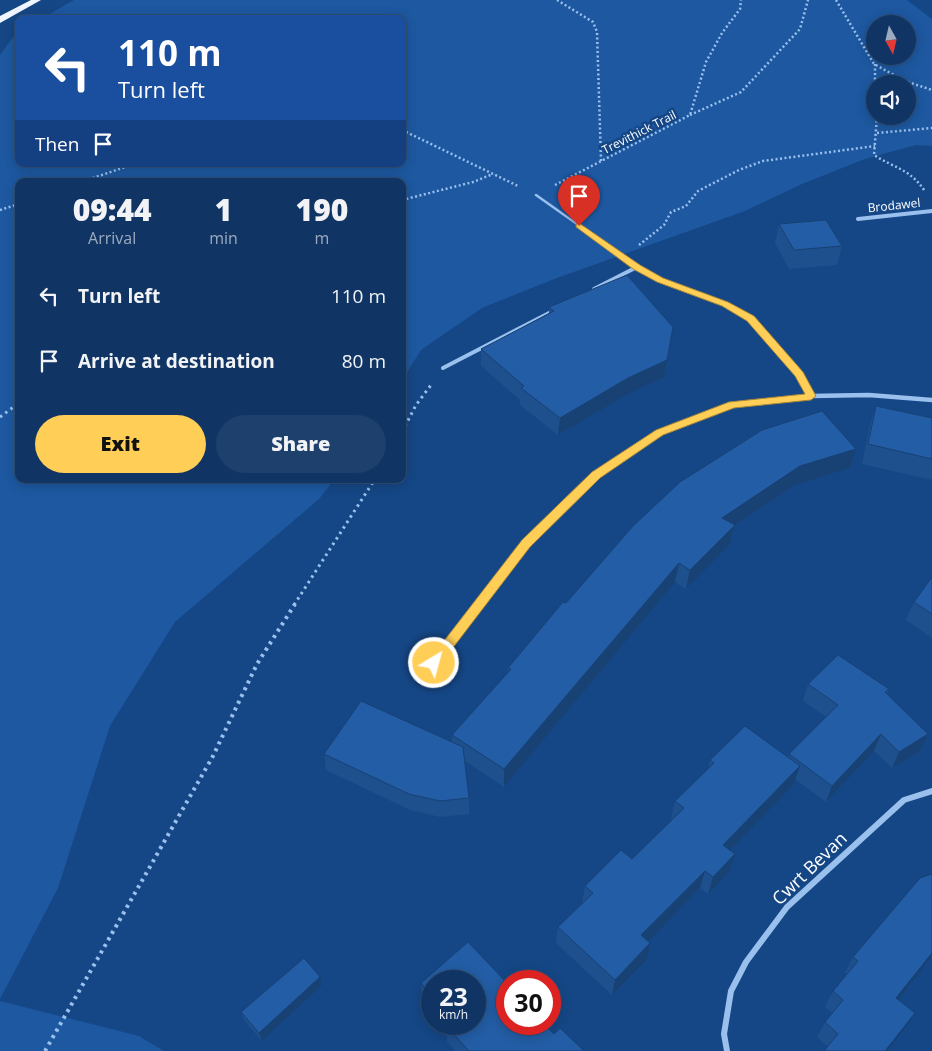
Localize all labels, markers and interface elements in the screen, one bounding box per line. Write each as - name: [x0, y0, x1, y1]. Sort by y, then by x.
- north arrow: [866, 15, 916, 65]
- map controls: [866, 15, 916, 125]
- text: 110 m: [118, 29, 222, 76]
- icon: left: [35, 35, 100, 100]
- text: Turn left: [118, 74, 205, 104]
- button: sound: [866, 75, 916, 125]
- street label: Trevithick Trail: [599, 106, 679, 158]
- icon: arrive: [89, 130, 117, 158]
- text: Then: [35, 131, 79, 157]
- pin: [558, 175, 600, 226]
- icon: arrive: [565, 182, 593, 210]
- text: 09:44: [73, 189, 152, 230]
- text: 1: [215, 189, 232, 230]
- text: 190: [296, 189, 348, 230]
- street label: Brodawel: [867, 194, 921, 216]
- text: Arrival: [88, 227, 136, 249]
- text: min: [209, 227, 238, 249]
- text: m: [315, 227, 329, 249]
- icon: left: [35, 282, 63, 310]
- text: Turn left: [78, 283, 160, 309]
- text: 110 m: [331, 283, 386, 309]
- icon: arrive: [35, 347, 63, 375]
- text: Arrive at destination: [78, 348, 275, 374]
- text: 80 m: [342, 348, 386, 374]
- button: Exit: [35, 415, 206, 473]
- button: Share: [216, 415, 386, 473]
- position arrow: [407, 636, 459, 688]
- street label: Cwrt Bevan: [766, 826, 852, 910]
- speed limit sign: 30: [496, 970, 561, 1035]
- text: 23: [439, 979, 468, 1013]
- text: km/h: [439, 1006, 468, 1023]

